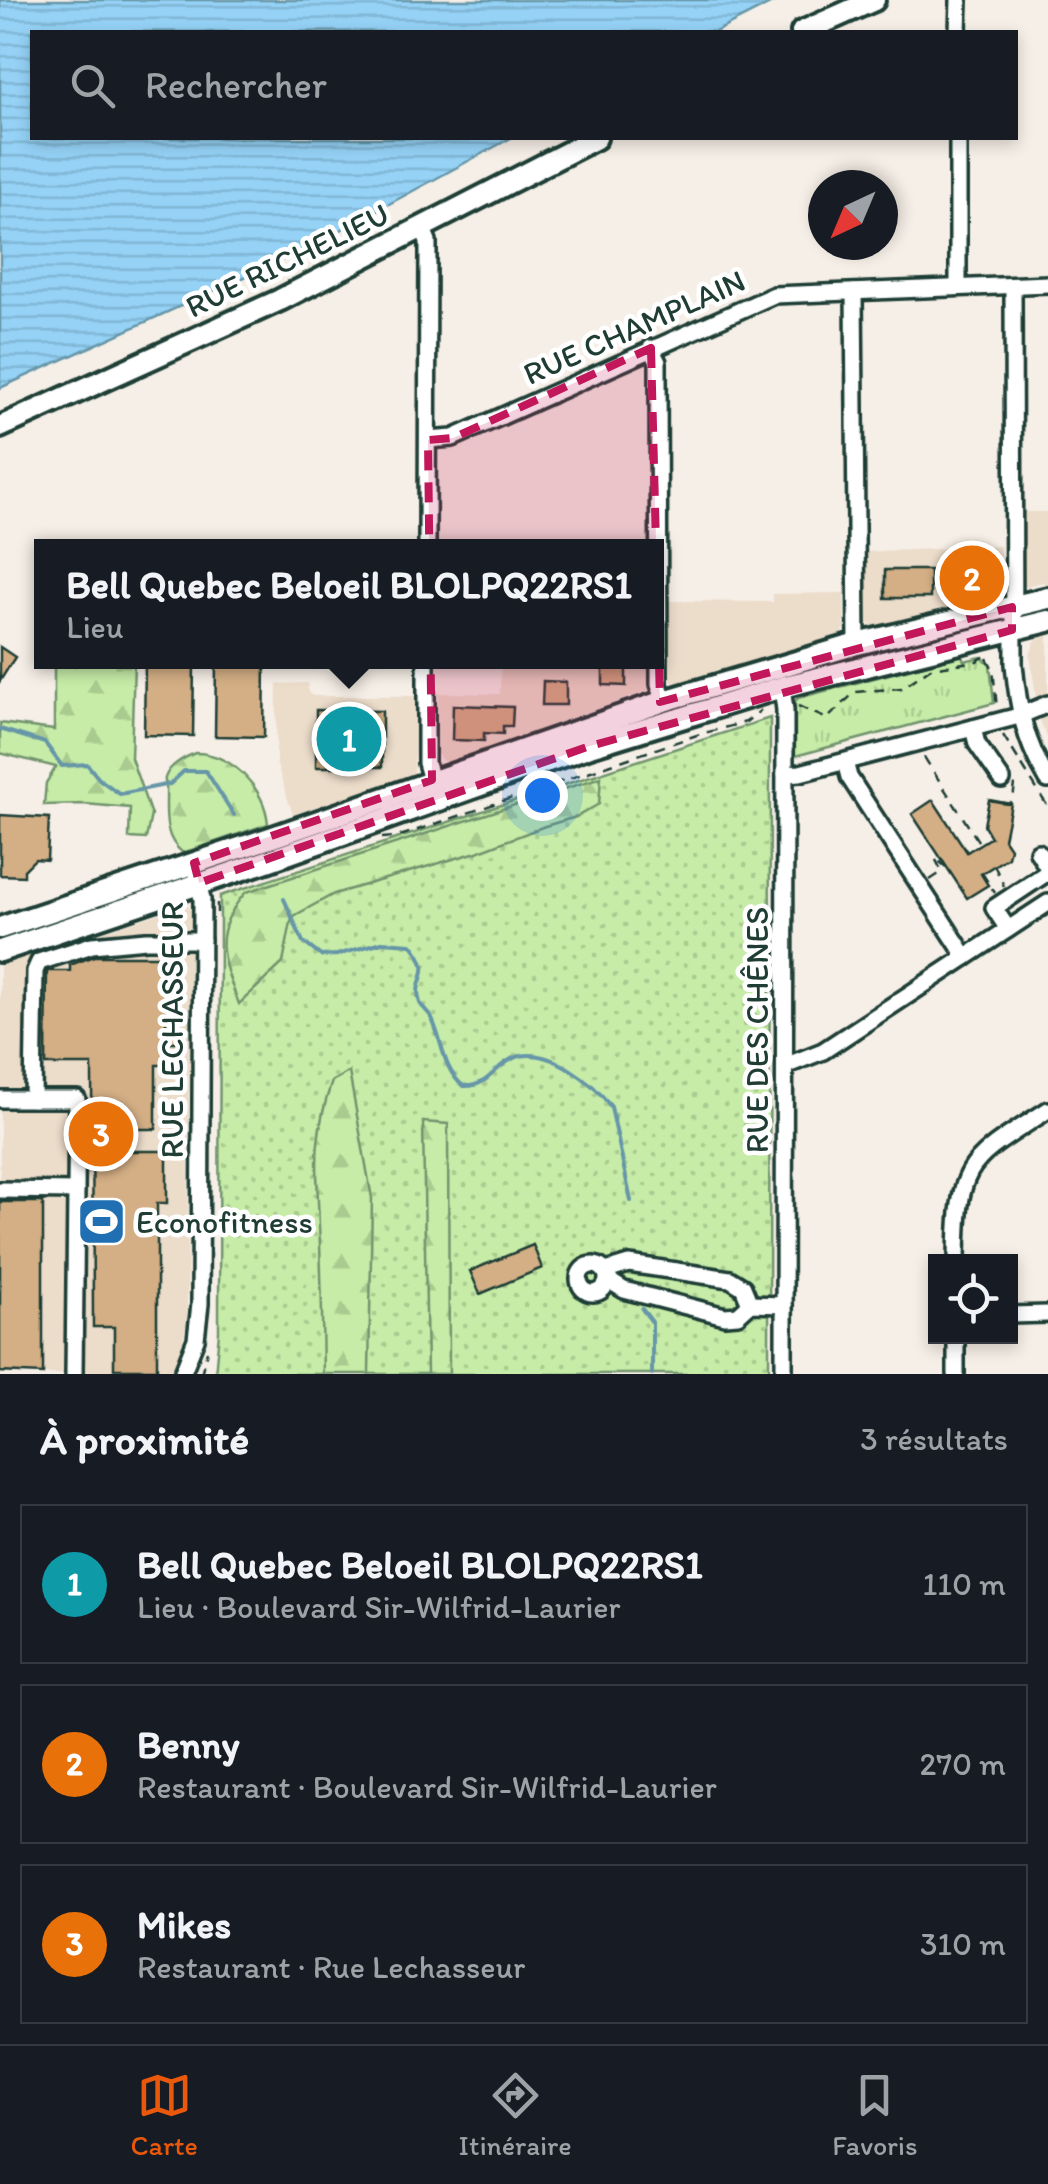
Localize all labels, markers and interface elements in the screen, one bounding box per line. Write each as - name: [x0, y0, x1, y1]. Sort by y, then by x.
- search box: [30, 30, 1018, 140]
- icon: search: [65, 58, 120, 113]
- text: Rechercher: [145, 62, 327, 108]
- north arrow: [808, 170, 898, 260]
- street label: RUE RICHELIEU: [179, 194, 395, 326]
- street label: RUE CHAMPLAIN: [517, 261, 751, 393]
- popup: [34, 539, 664, 669]
- pin: 2: [940, 540, 1004, 616]
- text: Bell Quebec Beloeil BLOLPQ22RS1: [66, 562, 632, 608]
- text: Lieu: [66, 608, 124, 646]
- pin: 1: [316, 702, 382, 776]
- your location: [517, 770, 568, 821]
- street label: RUE LECHASSEUR: [153, 901, 191, 1159]
- street label: RUE DES CHÊNES: [738, 907, 776, 1153]
- pin: 3: [68, 1096, 134, 1172]
- sports icon: Econofitness: [75, 1196, 127, 1248]
- place label: Econofitness: [136, 1203, 313, 1241]
- map controls: [928, 1254, 1018, 1344]
- button: locate: [928, 1254, 1018, 1344]
- text: À proximité: [40, 1414, 249, 1465]
- text: 3 résultats: [860, 1420, 1008, 1458]
- text: Bell Quebec Beloeil BLOLPQ22RS1: [137, 1542, 703, 1588]
- text: 1: [67, 1565, 82, 1603]
- text: 110 m: [922, 1565, 1006, 1603]
- text: Lieu · Boulevard Sir-Wilfrid-Laurier: [137, 1588, 621, 1626]
- text: Benny: [137, 1722, 239, 1768]
- text: 2: [66, 1745, 83, 1783]
- text: 270 m: [919, 1745, 1006, 1783]
- text: Restaurant · Boulevard Sir-Wilfrid-Laurier: [137, 1768, 717, 1806]
- text: Mikes: [137, 1902, 231, 1948]
- text: 3: [66, 1925, 83, 1963]
- text: 310 m: [920, 1925, 1006, 1963]
- text: Restaurant · Rue Lechasseur: [137, 1948, 525, 1986]
- tab: Carte: [130, 2068, 198, 2162]
- tab: Itinéraire: [459, 2068, 572, 2162]
- tab: Favoris: [832, 2068, 918, 2162]

